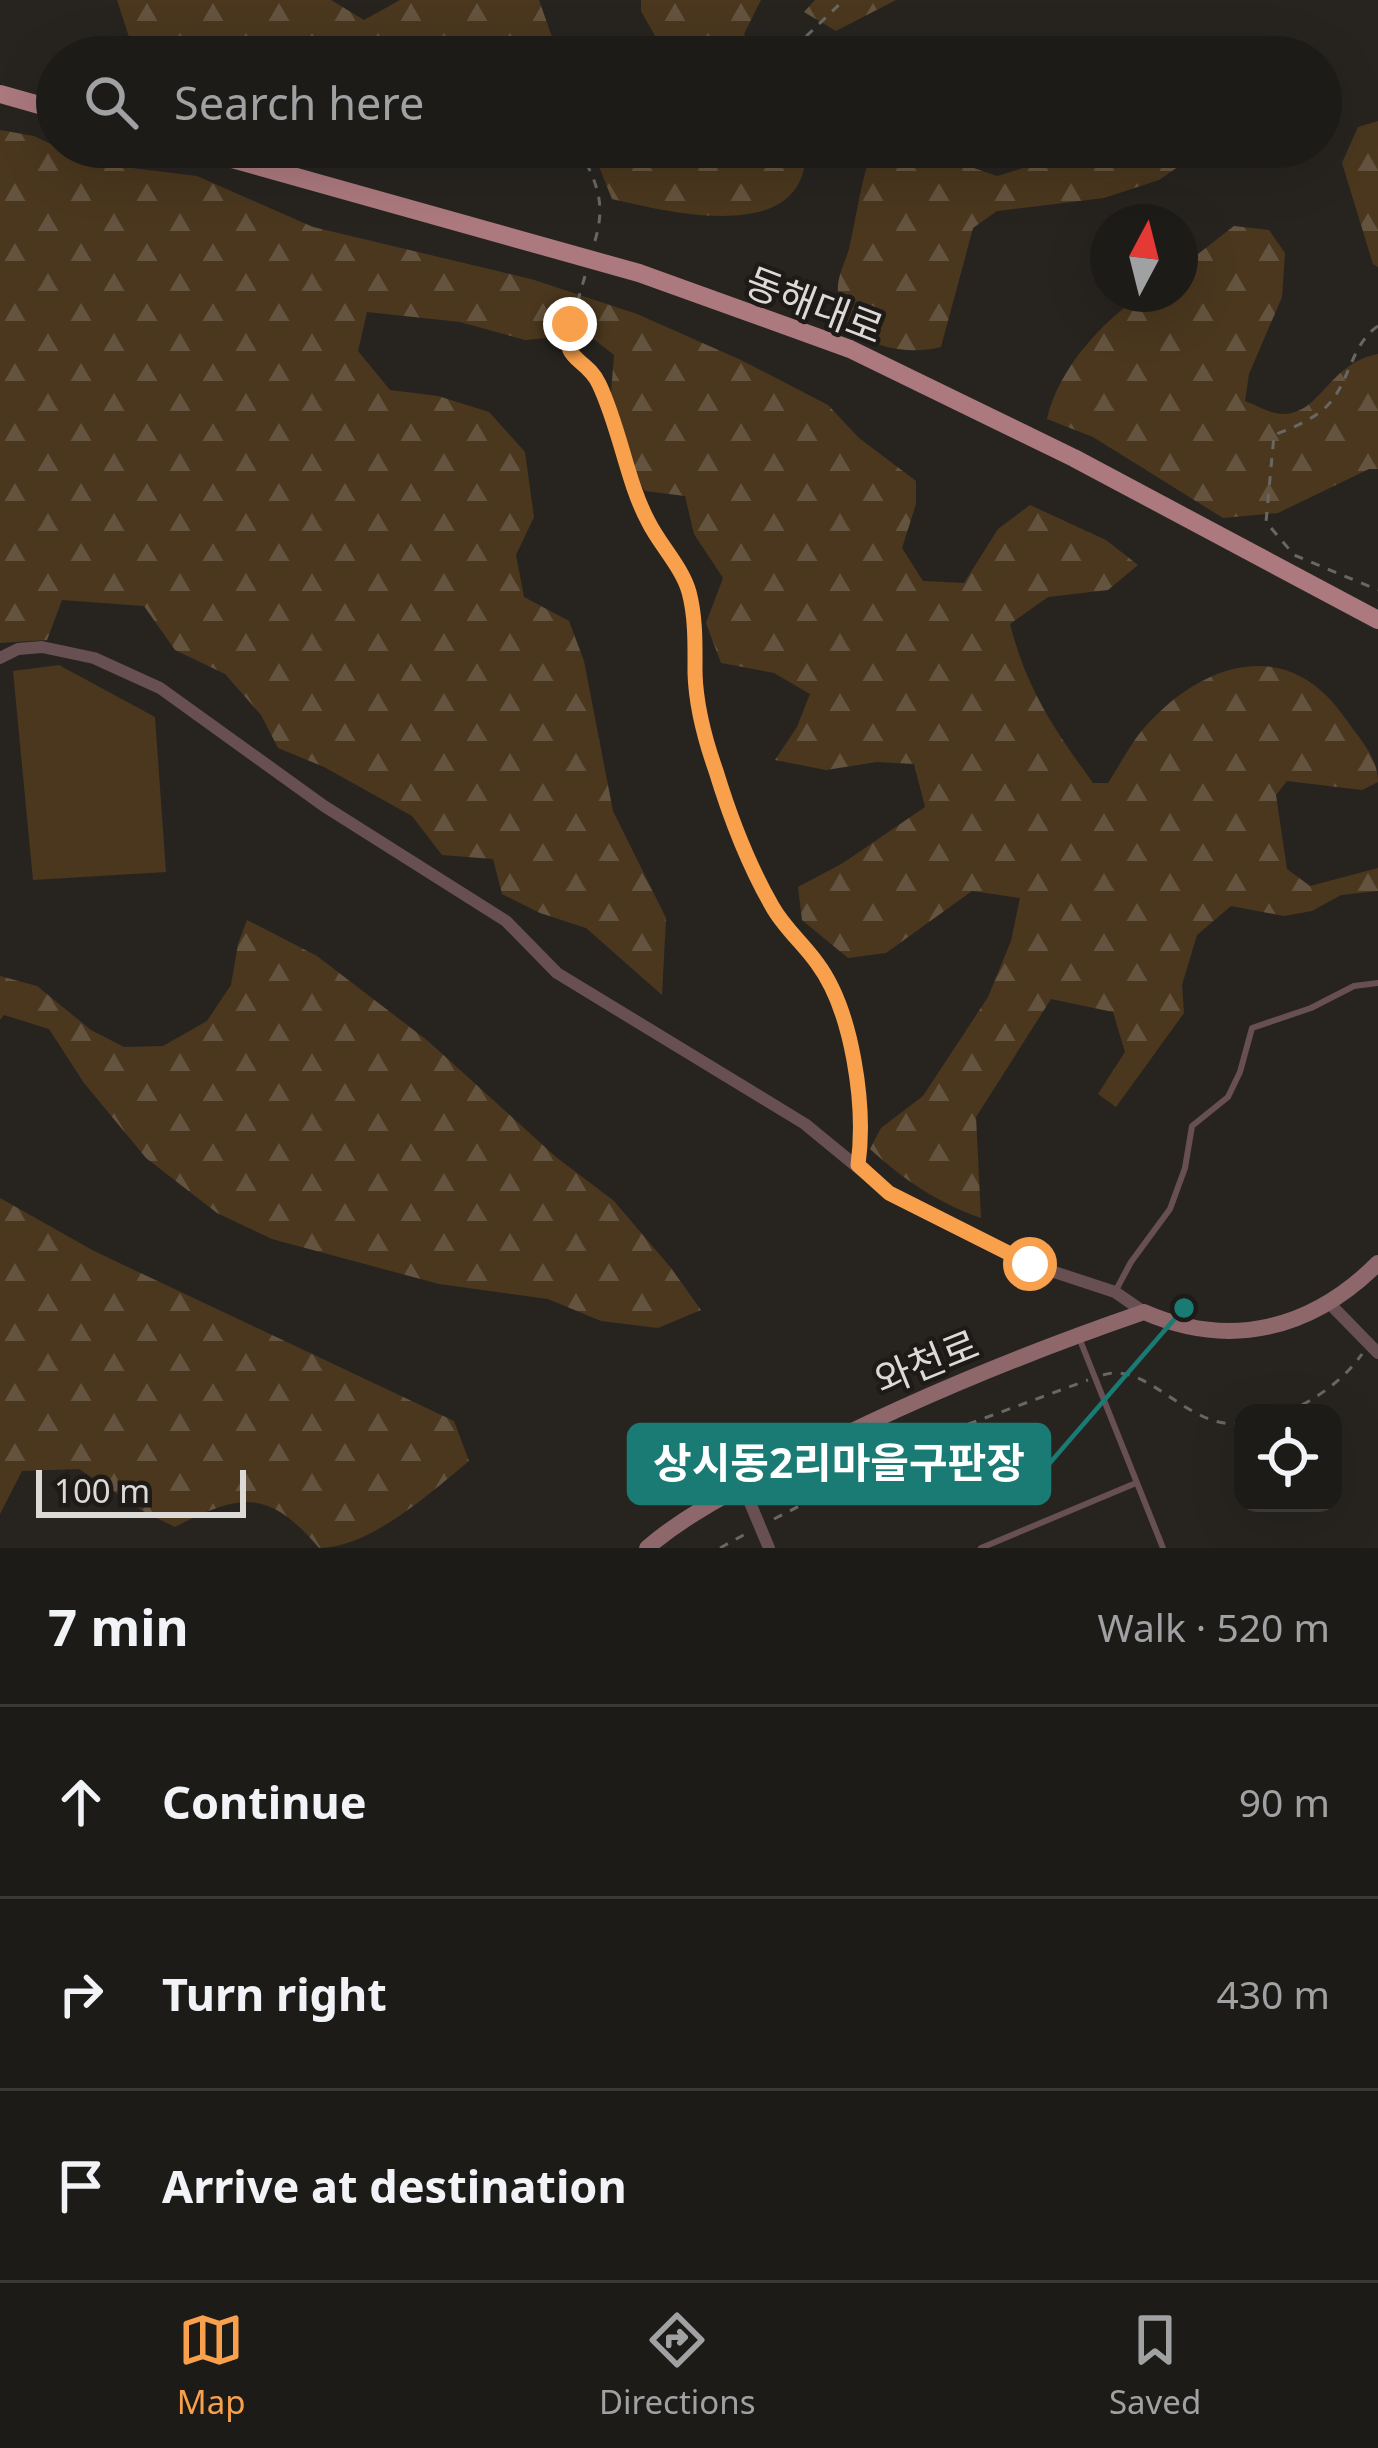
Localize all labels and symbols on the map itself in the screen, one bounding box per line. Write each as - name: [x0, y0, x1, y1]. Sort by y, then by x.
- north arrow: [1090, 204, 1198, 312]
- street label: 동해대로: [739, 254, 891, 354]
- route end: [543, 297, 597, 351]
- route start: [1003, 1237, 1057, 1291]
- street label: 와천로: [866, 1316, 986, 1406]
- callout: 상시동2리마을구판장: [629, 1425, 1049, 1503]
- text: 상시동2리마을구판장: [653, 1433, 1025, 1490]
- scale bar: [36, 1464, 246, 1517]

